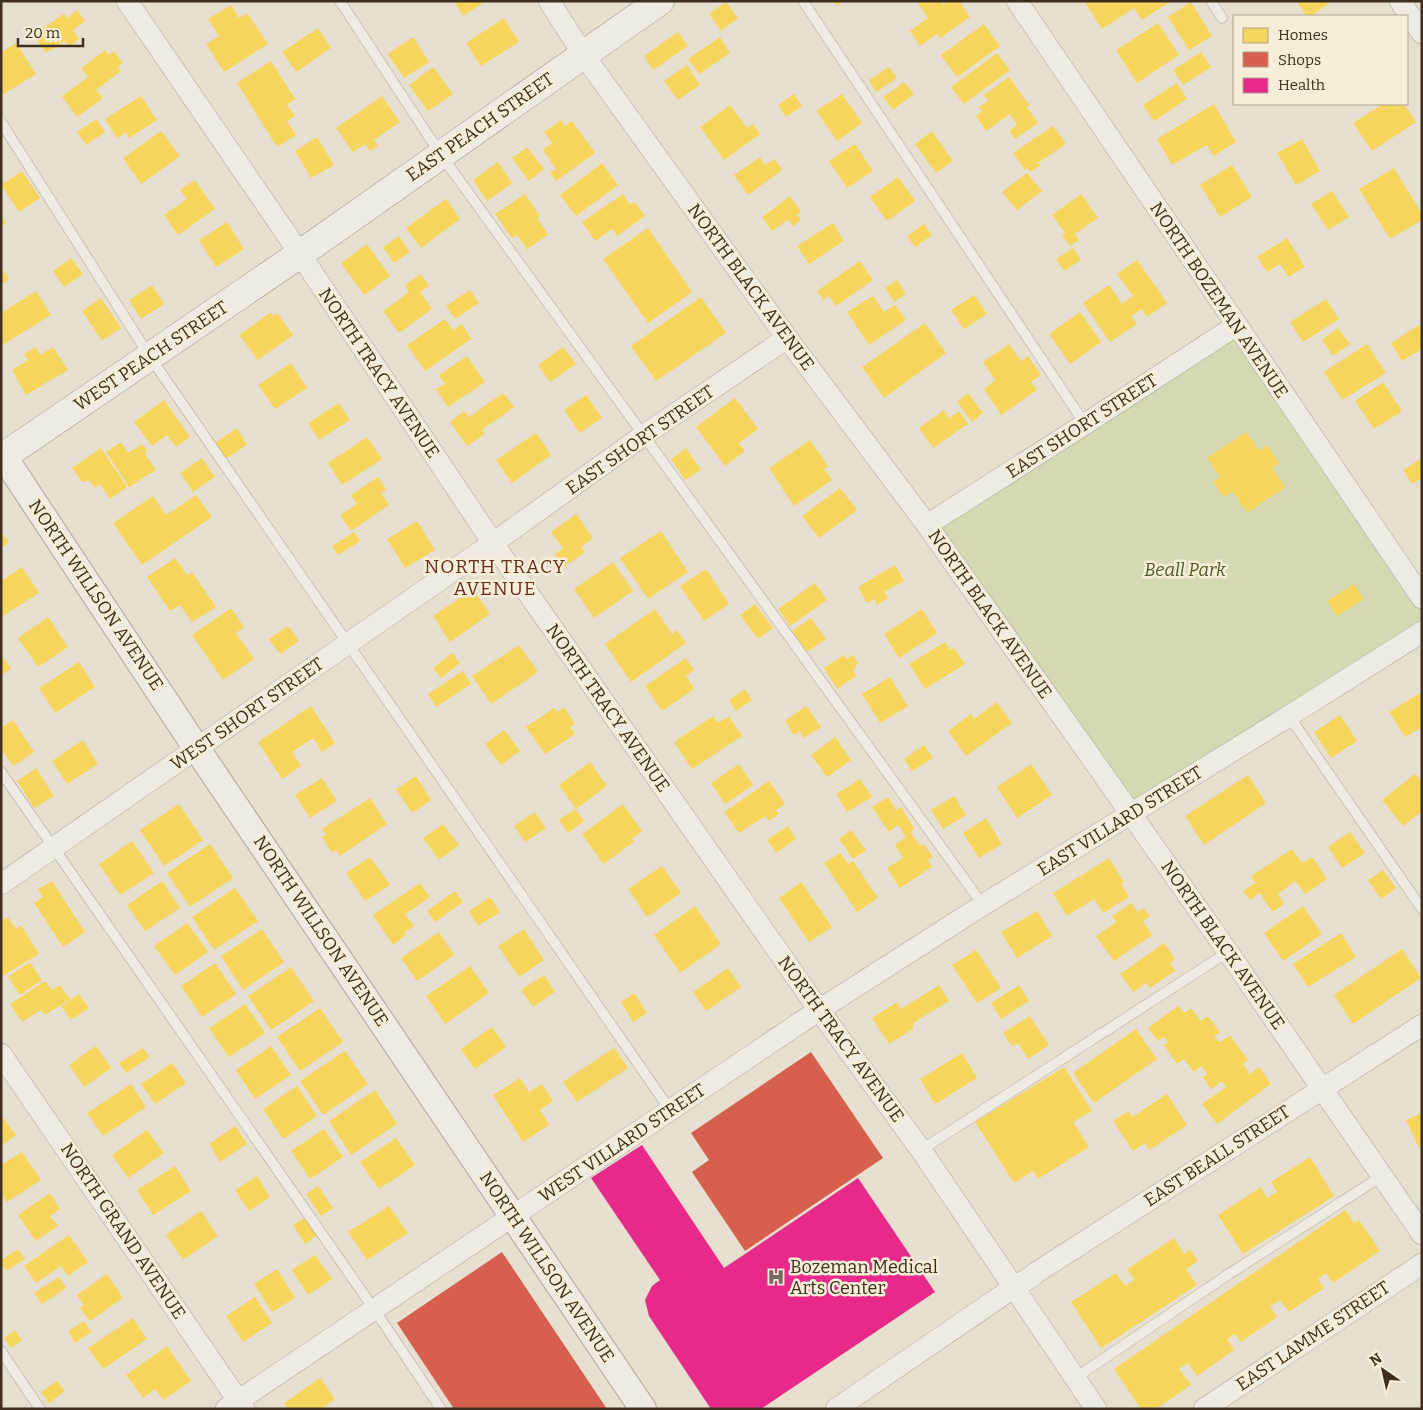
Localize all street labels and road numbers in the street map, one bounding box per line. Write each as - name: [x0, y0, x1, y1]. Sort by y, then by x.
- street label: EAST PEACH STREET: [402, 68, 558, 186]
- street label: NORTH BOZEMAN AVENUE: [1145, 198, 1293, 402]
- street label: NORTH BLACK AVENUE: [683, 199, 819, 375]
- street label: NORTH TRACY AVENUE: [314, 284, 444, 462]
- street label: WEST PEACH STREET: [70, 296, 233, 416]
- street label: EAST SHORT STREET: [1002, 369, 1162, 483]
- street label: EAST SHORT STREET: [562, 380, 719, 499]
- street label: NORTH WILLSON AVENUE: [24, 495, 168, 695]
- street label: NORTH BLACK AVENUE: [923, 525, 1057, 703]
- street label: NORTH TRACY AVENUE: [542, 620, 674, 796]
- street label: WEST SHORT STREET: [166, 653, 328, 775]
- street label: EAST VILLARD STREET: [1033, 761, 1207, 881]
- street label: NORTH WILLSON AVENUE: [249, 831, 393, 1031]
- street label: NORTH BLACK AVENUE: [1156, 856, 1290, 1034]
- street label: NORTH TRACY AVENUE: [773, 951, 909, 1127]
- street label: WEST VILLARD STREET: [534, 1079, 710, 1207]
- street label: EAST BEALL STREET: [1140, 1100, 1295, 1211]
- street label: NORTH GRAND AVENUE: [56, 1139, 190, 1323]
- street label: NORTH WILLSON AVENUE: [475, 1167, 619, 1367]
- street label: EAST LAMME STREET: [1232, 1276, 1394, 1396]

